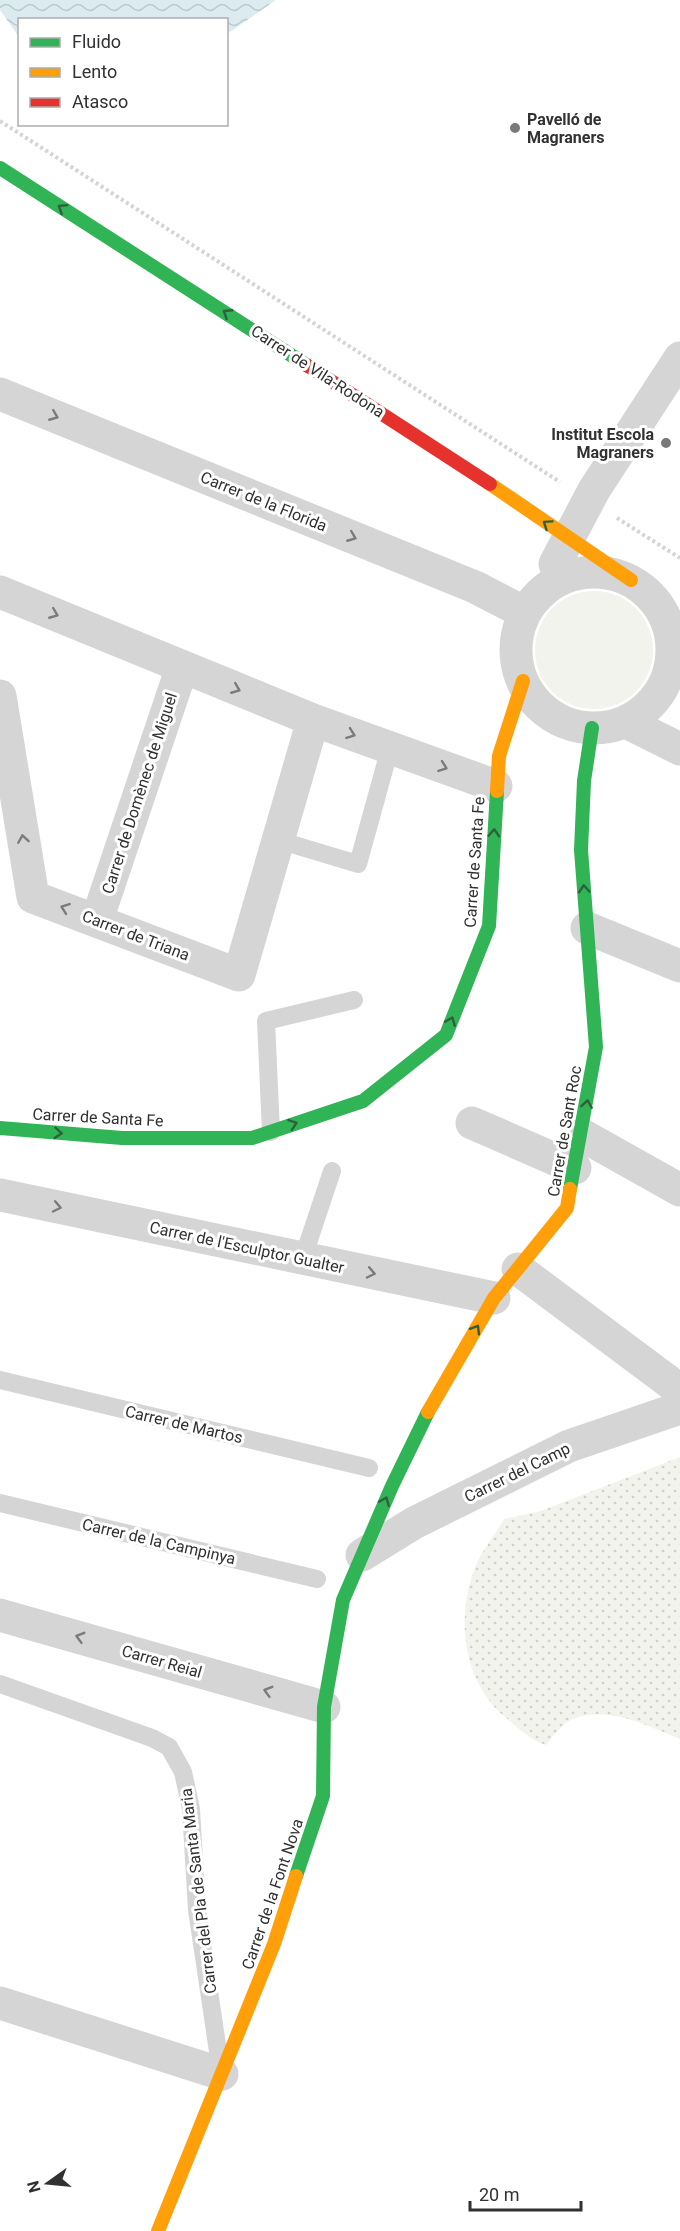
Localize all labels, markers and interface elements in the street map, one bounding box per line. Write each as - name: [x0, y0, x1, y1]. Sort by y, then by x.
- legend: [18, 18, 228, 126]
- text: Fluido: [72, 31, 121, 52]
- text: Lento: [72, 61, 117, 82]
- text: Atasco: [72, 91, 128, 112]
- place label: Pavelló de Magraners: [527, 110, 605, 147]
- marker: Pavelló de Magraners: [508, 121, 522, 135]
- one-way arrow: [58, 205, 69, 216]
- one-way arrow: [223, 308, 233, 320]
- street label: Carrer de Vila-Rodona: [248, 321, 388, 422]
- one-way arrow: [48, 409, 59, 421]
- place label: Institut Escola Magraners: [551, 425, 654, 462]
- marker: Institut Escola Magraners: [659, 436, 673, 450]
- street label: Carrer de la Florida: [198, 467, 330, 535]
- one-way arrow: [543, 521, 554, 532]
- one-way arrow: [345, 530, 356, 542]
- one-way arrow: [48, 607, 59, 619]
- one-way arrow: [230, 682, 241, 694]
- street label: Carrer de Domènec de Miguel: [98, 690, 181, 896]
- one-way arrow: [346, 726, 356, 739]
- one-way arrow: [437, 759, 448, 772]
- street label: Carrer de Santa Fe: [460, 796, 489, 928]
- one-way arrow: [487, 829, 500, 838]
- one-way arrow: [18, 835, 30, 844]
- one-way arrow: [578, 884, 591, 893]
- one-way arrow: [60, 903, 71, 916]
- street label: Carrer de Triana: [79, 906, 192, 965]
- one-way arrow: [444, 1016, 456, 1027]
- street label: Carrer de Sant Roc: [544, 1064, 585, 1198]
- one-way arrow: [581, 1099, 593, 1108]
- street label: Carrer de Santa Fe: [32, 1105, 164, 1130]
- one-way arrow: [287, 1119, 298, 1132]
- one-way arrow: [54, 1126, 63, 1139]
- one-way arrow: [52, 1199, 62, 1212]
- street label: Carrer de l'Esculptor Gualter: [148, 1218, 346, 1278]
- one-way arrow: [366, 1265, 376, 1278]
- one-way arrow: [468, 1325, 480, 1335]
- street label: Carrer de Martos: [123, 1402, 245, 1447]
- street label: Carrer del Camp: [461, 1439, 573, 1506]
- one-way arrow: [378, 1497, 390, 1508]
- street label: Carrer de la Campinya: [80, 1515, 237, 1568]
- one-way arrow: [75, 1632, 85, 1645]
- street label: Carrer Reial: [120, 1641, 204, 1682]
- one-way arrow: [263, 1686, 274, 1698]
- street label: Carrer del Pla de Santa Maria: [176, 1787, 221, 1995]
- street label: Carrer de la Font Nova: [238, 1816, 307, 1972]
- north arrow: [18, 2153, 78, 2213]
- scale bar: [470, 2174, 581, 2212]
- text: N: [23, 2179, 45, 2195]
- text: 20 m: [479, 2184, 519, 2205]

